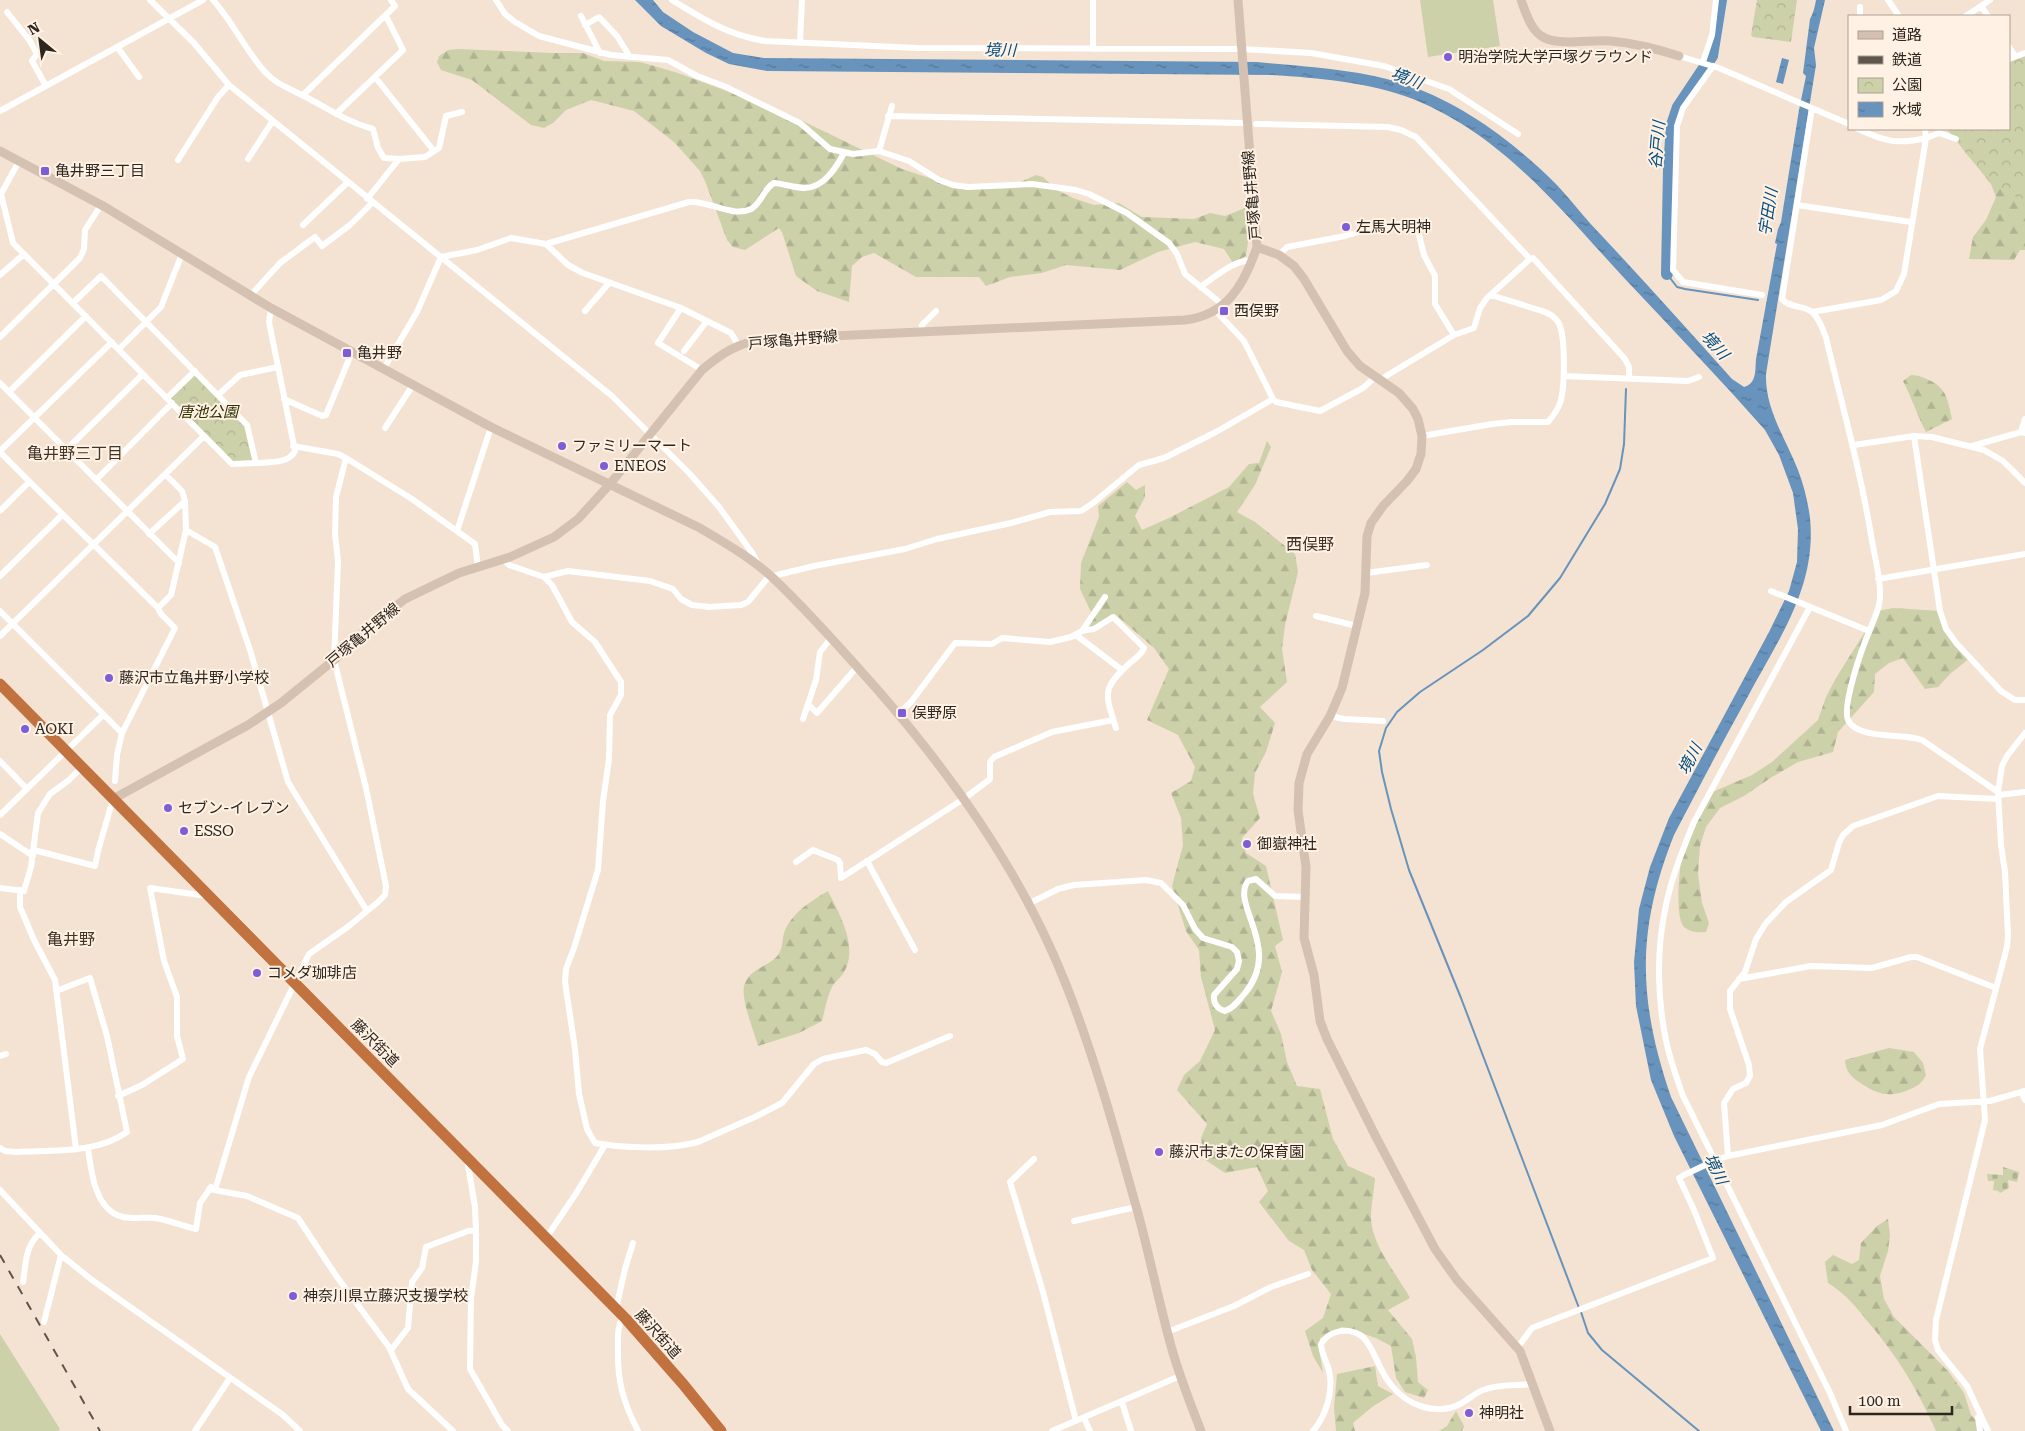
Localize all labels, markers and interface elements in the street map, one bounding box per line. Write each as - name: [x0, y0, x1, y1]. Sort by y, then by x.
- north arrow: [15, 15, 65, 65]
- legend: [1848, 15, 2010, 130]
- text: N: [25, 19, 42, 38]
- text: 道路: [1892, 26, 1922, 44]
- water label: 境川: [984, 40, 1018, 60]
- place label: 明治学院大学戸塚グラウンド: [1458, 48, 1653, 66]
- marker: 明治学院大学戸塚グラウンド: [1442, 51, 1454, 63]
- text: 鉄道: [1892, 51, 1922, 69]
- water label: 境川: [1389, 63, 1427, 93]
- text: 公園: [1892, 76, 1922, 94]
- text: 水域: [1892, 101, 1922, 119]
- water label: 谷戸川: [1645, 118, 1669, 170]
- street label: 戸塚亀井野線: [1239, 149, 1265, 241]
- place label: 亀井野三丁目: [55, 162, 145, 180]
- marker: 亀井野三丁目: [39, 165, 51, 177]
- water label: 宇田川: [1755, 185, 1781, 237]
- place label: 左馬大明神: [1356, 218, 1431, 236]
- marker: 左馬大明神: [1340, 221, 1352, 233]
- place label: 西俣野: [1234, 302, 1279, 320]
- marker: 西俣野: [1218, 305, 1230, 317]
- street label: 戸塚亀井野線: [747, 327, 839, 353]
- water label: 境川: [1697, 327, 1734, 365]
- place label: 亀井野: [357, 344, 402, 362]
- marker: 亀井野: [341, 347, 353, 359]
- park label: 唐池公園: [178, 403, 240, 421]
- place label: ファミリーマート: [572, 437, 692, 455]
- marker: ファミリーマート: [556, 440, 568, 452]
- district label: 亀井野三丁目: [27, 444, 123, 463]
- place label: ENEOS: [614, 457, 666, 475]
- marker: ENEOS: [598, 460, 610, 472]
- district label: 西俣野: [1286, 535, 1334, 554]
- street label: 戸塚亀井野線: [323, 599, 403, 671]
- place label: 藤沢市立亀井野小学校: [119, 669, 269, 687]
- marker: 藤沢市立亀井野小学校: [103, 672, 115, 684]
- place label: 俣野原: [912, 704, 957, 722]
- marker: 俣野原: [896, 707, 908, 719]
- place label: AOKI: [35, 720, 74, 738]
- marker: AOKI: [19, 723, 31, 735]
- water label: 境川: [1674, 739, 1707, 778]
- place label: セブン-イレブン: [178, 799, 290, 817]
- marker: セブン-イレブン: [162, 802, 174, 814]
- place label: ESSO: [194, 822, 234, 840]
- marker: ESSO: [178, 825, 190, 837]
- place label: 御嶽神社: [1257, 835, 1317, 853]
- marker: 御嶽神社: [1241, 838, 1253, 850]
- district label: 亀井野: [47, 930, 95, 949]
- place label: コメダ珈琲店: [267, 964, 357, 982]
- marker: コメダ珈琲店: [251, 967, 263, 979]
- street label: 藤沢街道: [347, 1015, 403, 1071]
- place label: 藤沢市またの保育園: [1169, 1143, 1304, 1161]
- marker: 藤沢市またの保育園: [1153, 1146, 1165, 1158]
- water label: 境川: [1700, 1150, 1732, 1189]
- place label: 神奈川県立藤沢支援学校: [303, 1287, 468, 1305]
- marker: 神奈川県立藤沢支援学校: [287, 1290, 299, 1302]
- street label: 藤沢街道: [631, 1306, 685, 1362]
- scale bar: [1850, 1384, 1952, 1416]
- text: 100 m: [1858, 1392, 1901, 1410]
- place label: 神明社: [1479, 1404, 1524, 1422]
- marker: 神明社: [1463, 1407, 1475, 1419]

